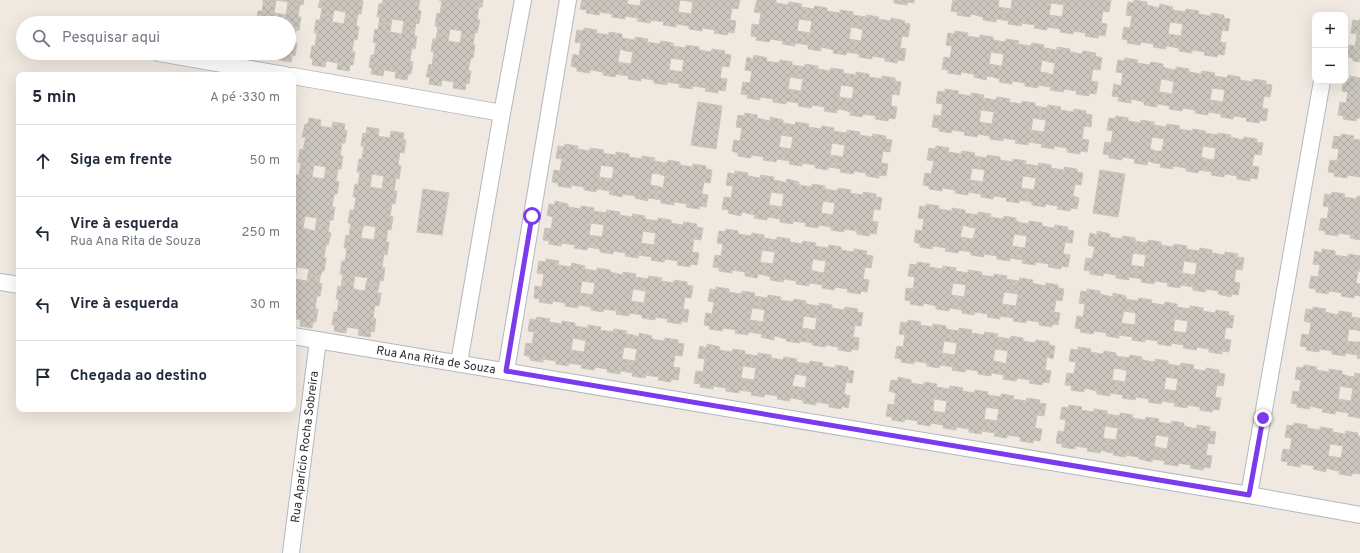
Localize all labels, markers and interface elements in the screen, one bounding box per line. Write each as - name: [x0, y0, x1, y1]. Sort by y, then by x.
- map controls: [1312, 12, 1348, 84]
- button: +: [1312, 12, 1348, 48]
- search box: [16, 16, 296, 60]
- icon: search: [30, 27, 52, 49]
- text: Pesquisar aqui: [62, 29, 160, 48]
- button: −: [1312, 48, 1348, 84]
- text: 5 min: [32, 87, 76, 109]
- text: A pé · 330 m: [210, 90, 280, 106]
- icon: ahead: [32, 150, 54, 172]
- text: Siga em frente: [70, 151, 172, 170]
- text: 50 m: [250, 153, 280, 169]
- route start: [523, 207, 541, 225]
- text: Vire à esquerda: [70, 215, 179, 234]
- icon: left: [32, 222, 54, 244]
- text: 250 m: [242, 225, 280, 241]
- text: Rua Ana Rita de Souza: [70, 234, 201, 250]
- icon: left: [32, 294, 54, 316]
- text: Vire à esquerda: [70, 295, 179, 314]
- text: 30 m: [250, 297, 280, 313]
- street label: Rua Ana Rita de Souza: [375, 343, 497, 379]
- icon: arrive: [32, 366, 54, 388]
- text: Chegada ao destino: [70, 367, 207, 386]
- street label: Rua Aparício Rocha Sobreira: [288, 370, 323, 524]
- route end: [1254, 409, 1272, 427]

